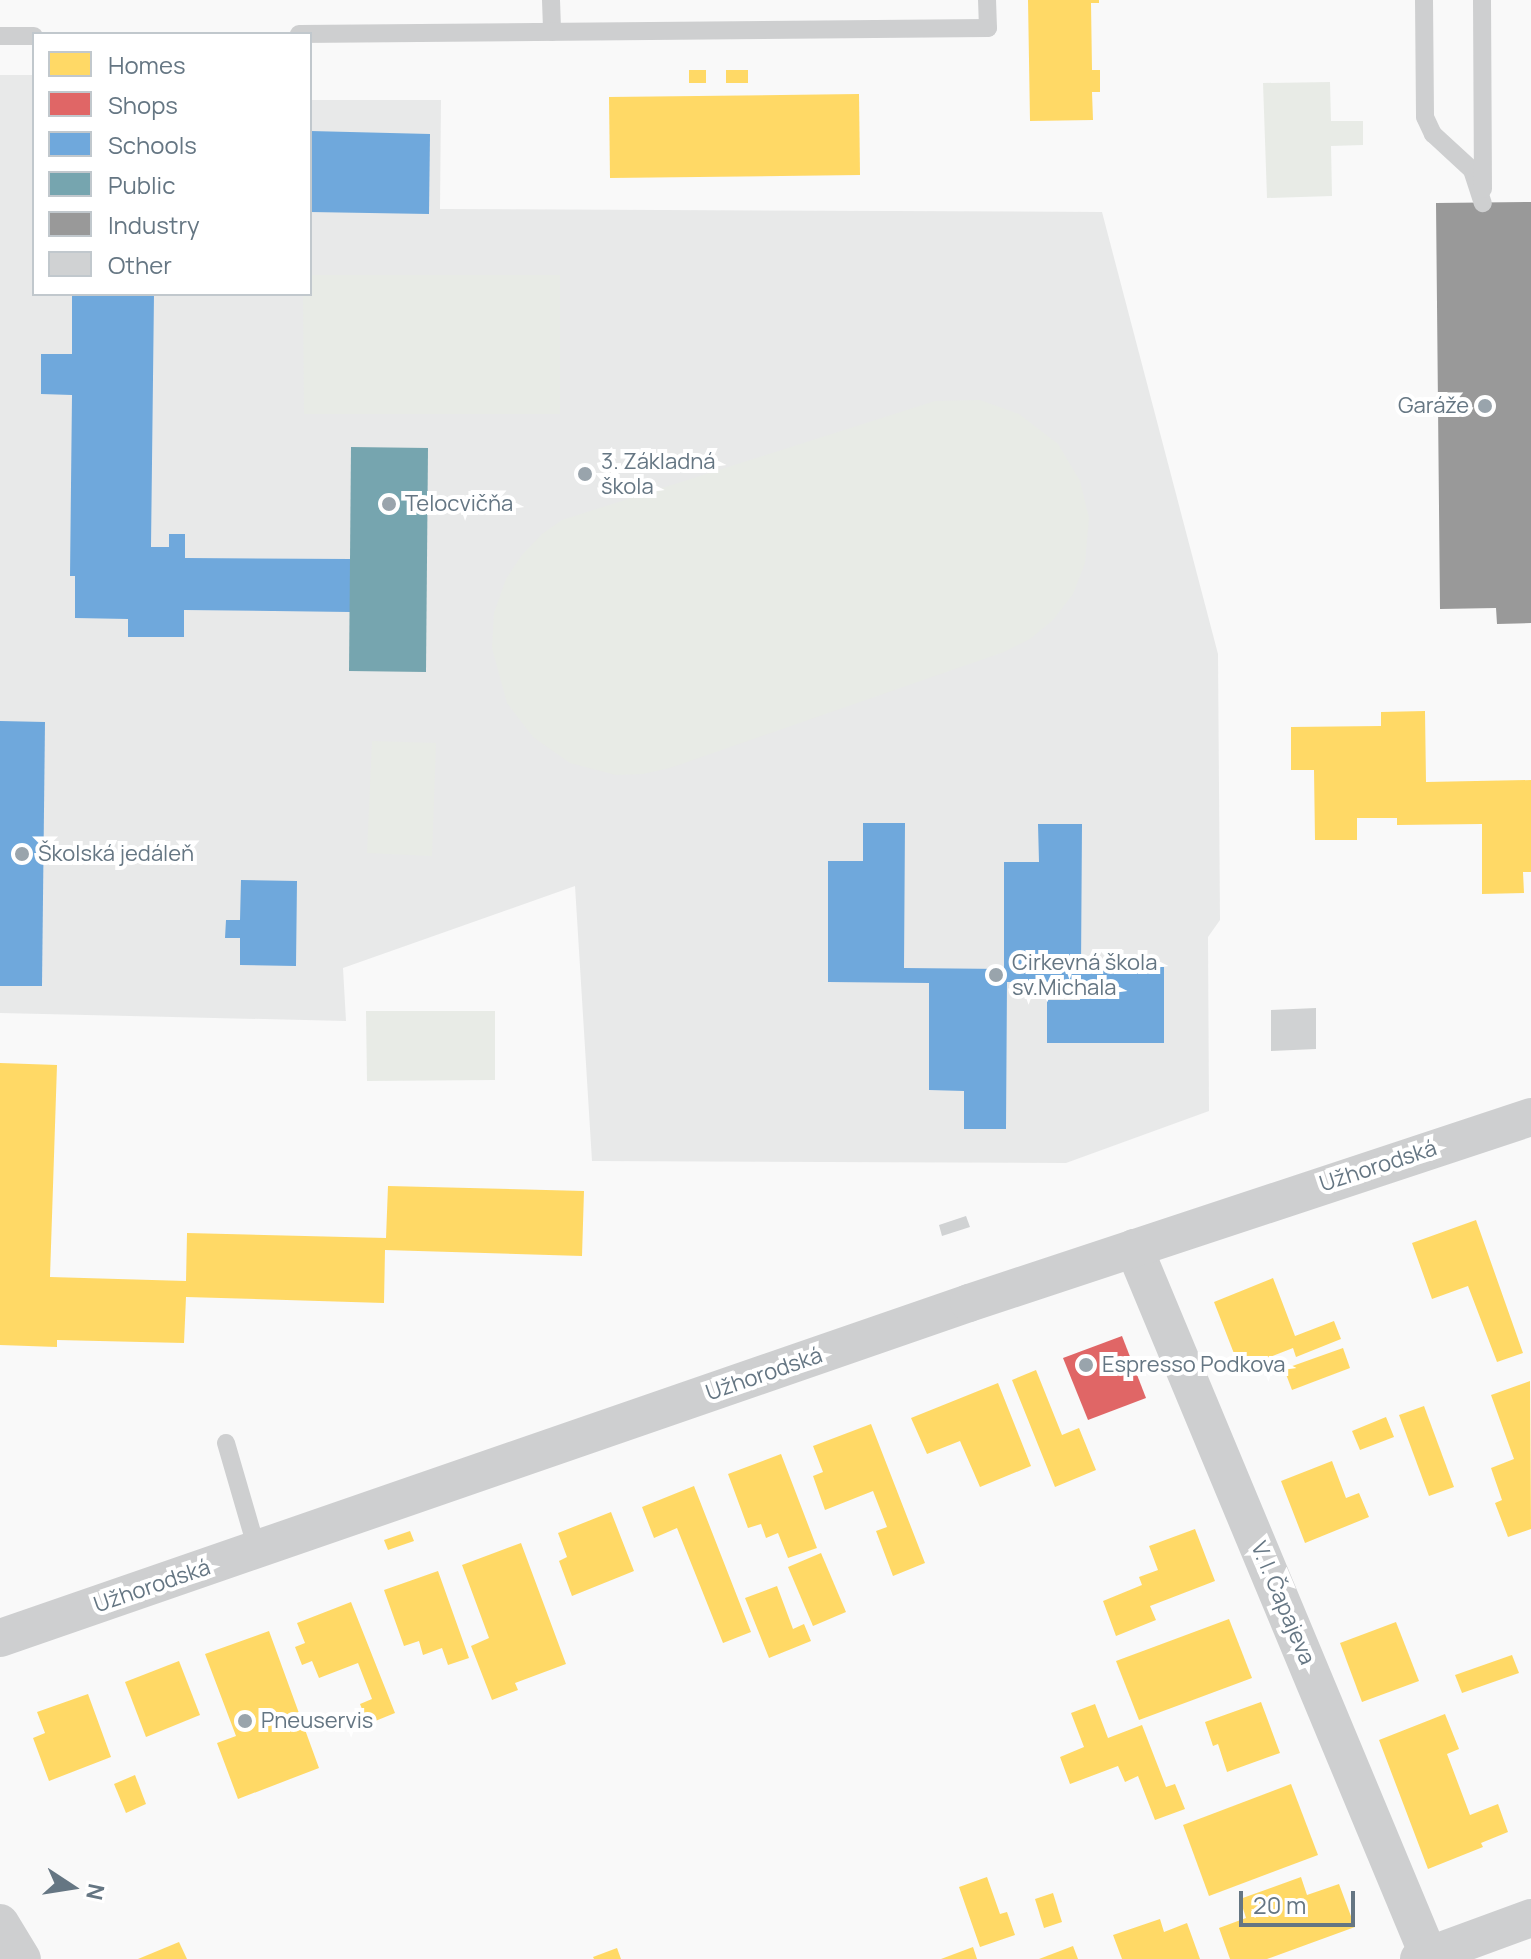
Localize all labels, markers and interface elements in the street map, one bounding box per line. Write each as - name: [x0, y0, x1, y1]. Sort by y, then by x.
- legend: [32, 32, 312, 296]
- text: Homes: [108, 48, 186, 81]
- text: Shops: [108, 88, 178, 121]
- text: Schools: [108, 128, 197, 161]
- text: Public: [108, 168, 175, 201]
- text: Industry: [108, 208, 200, 241]
- text: Other: [108, 248, 172, 281]
- place label: Garáže: [1398, 393, 1469, 419]
- marker: Garáže: [1476, 397, 1494, 415]
- place label: 3. Základná škola: [601, 448, 715, 500]
- marker: 3. Základná škola: [576, 465, 594, 483]
- place label: Telocvičňa: [405, 491, 513, 517]
- marker: Telocvičňa: [380, 495, 398, 513]
- place label: Školská jedáleň: [38, 841, 194, 867]
- marker: Školská jedáleň: [13, 845, 31, 863]
- place label: Cirkevná škola sv.Michala: [1012, 949, 1157, 1000]
- marker: Cirkevná škola sv.Michala: [987, 966, 1005, 984]
- street label: Užhorodská: [1316, 1135, 1440, 1197]
- street label: Užhorodská: [702, 1342, 826, 1406]
- place label: Espresso Podkova: [1102, 1352, 1285, 1378]
- marker: Espresso Podkova: [1077, 1356, 1095, 1374]
- street label: V. I. Čapajeva: [1245, 1538, 1321, 1668]
- street label: Užhorodská: [90, 1554, 214, 1618]
- place label: Pneuservis: [261, 1708, 373, 1734]
- marker: Pneuservis: [236, 1712, 254, 1730]
- north arrow: [32, 1847, 112, 1927]
- scale bar: [1243, 1875, 1359, 1925]
- text: N: [79, 1881, 112, 1903]
- text: 20 m: [1253, 1888, 1306, 1921]

